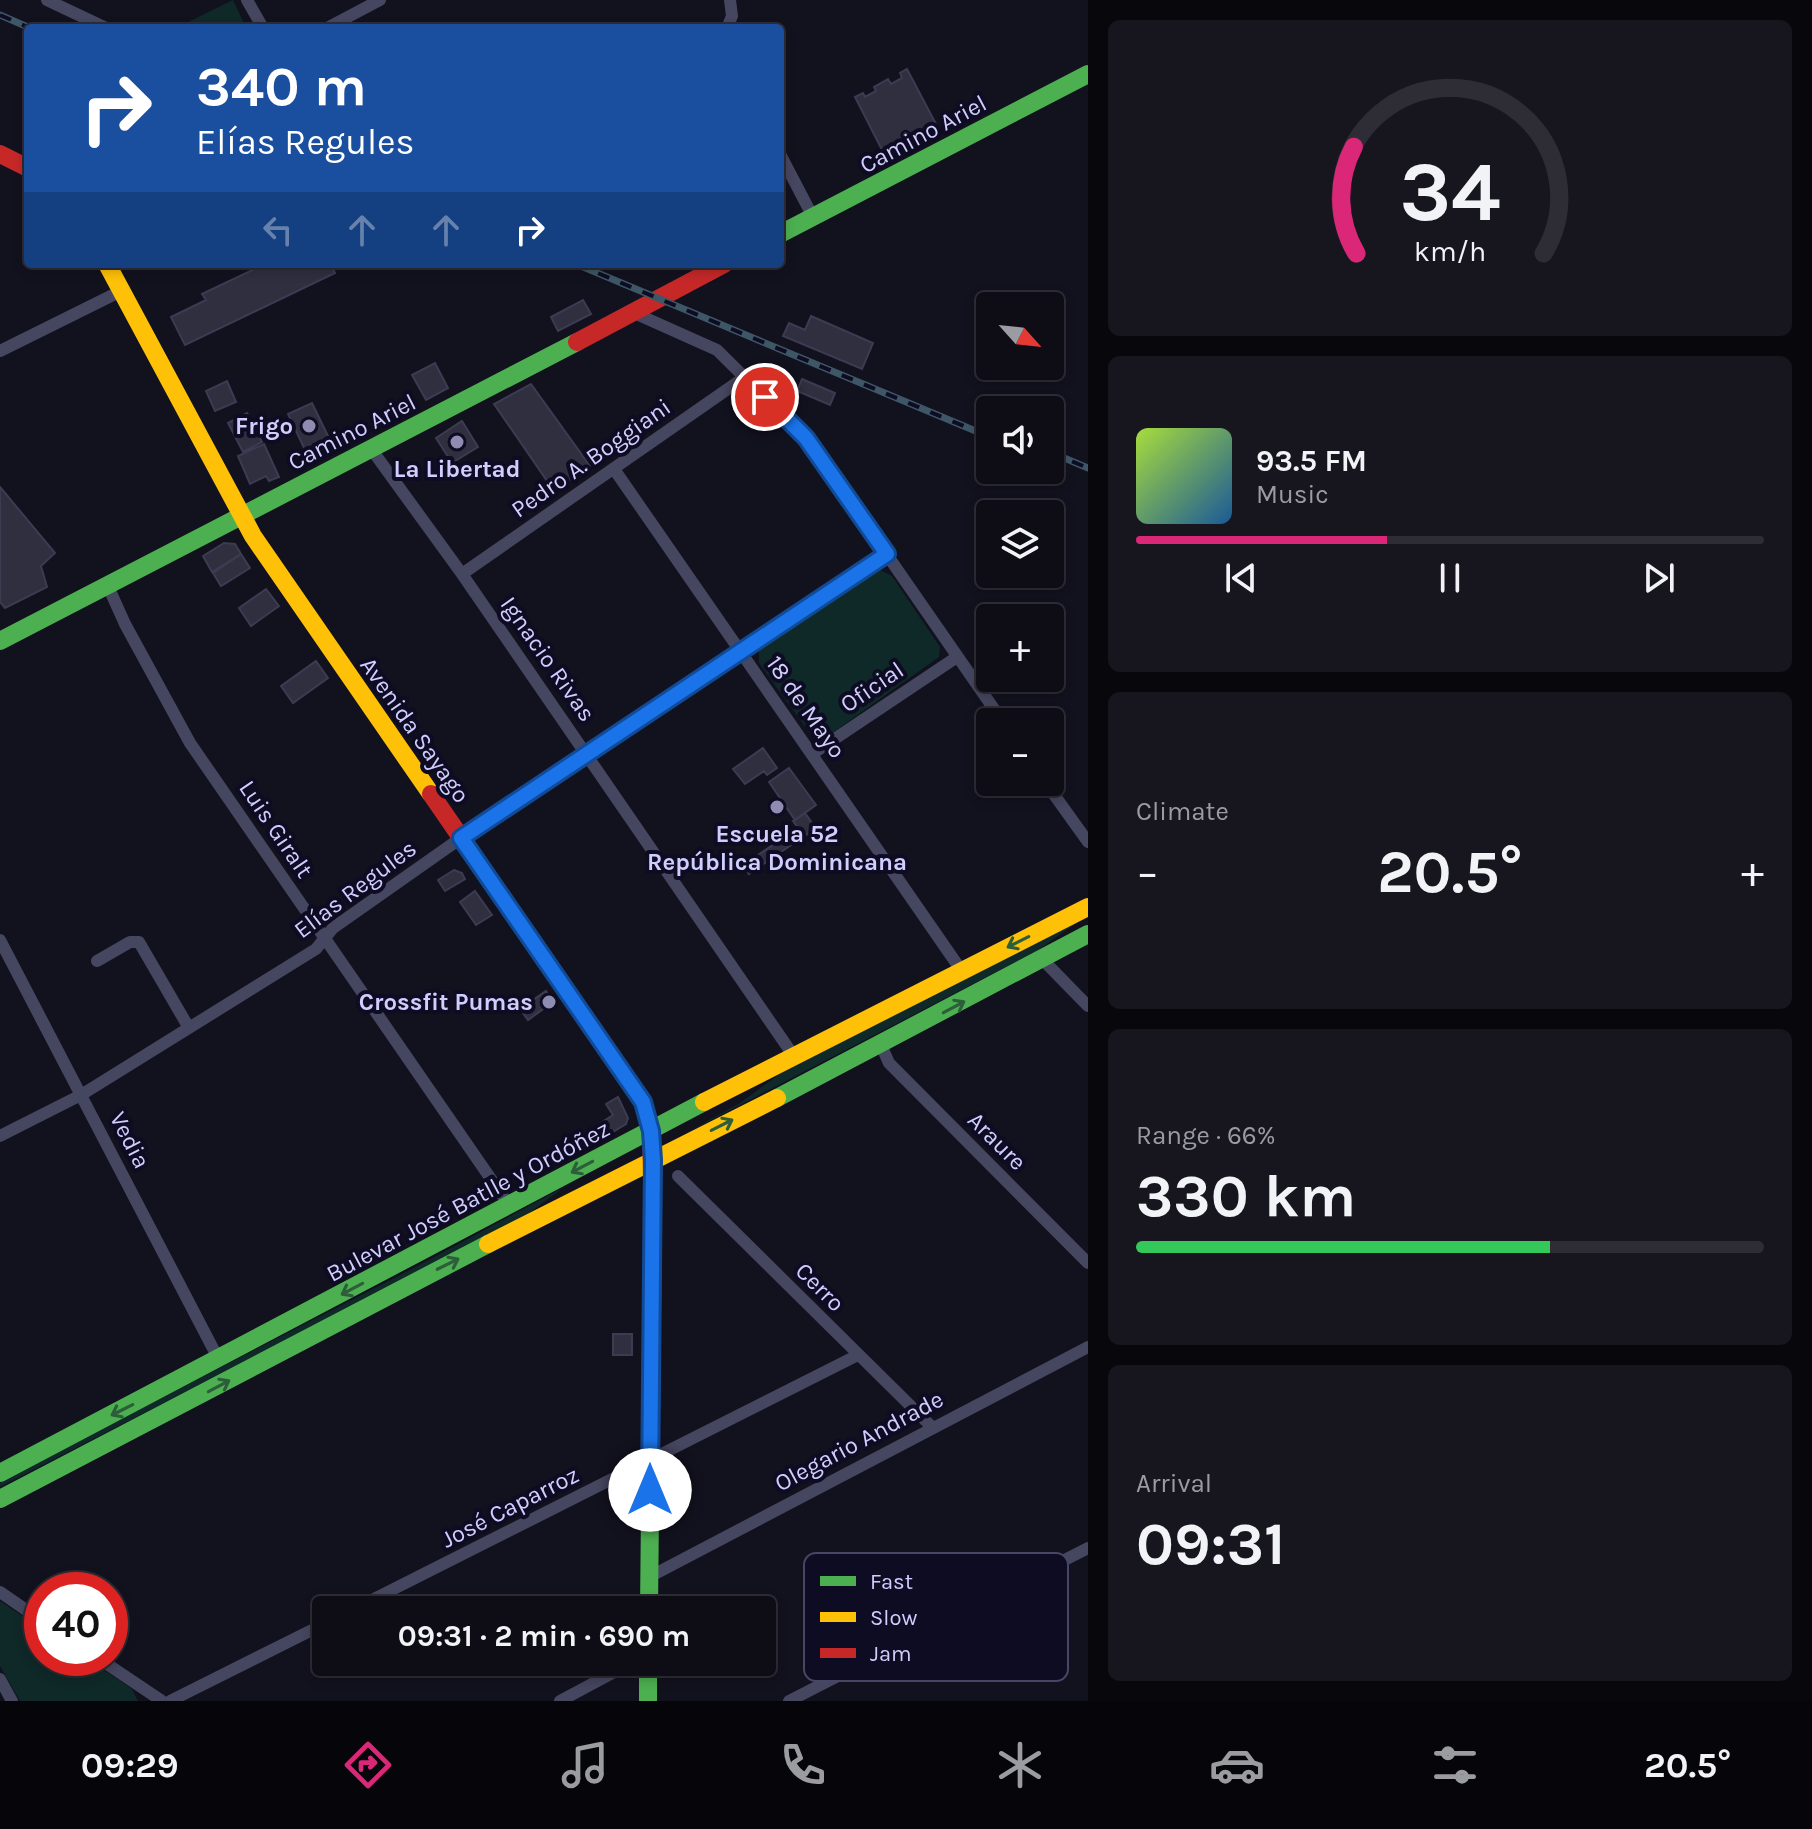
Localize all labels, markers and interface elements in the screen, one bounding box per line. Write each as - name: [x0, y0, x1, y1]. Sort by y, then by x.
- text: 340 m: [196, 54, 367, 119]
- icon: right: [64, 56, 168, 160]
- street label: Camino Ariel: [855, 89, 991, 179]
- text: Elías Regules: [196, 121, 414, 163]
- text: 34: [1399, 144, 1501, 241]
- icon: left: [256, 208, 300, 252]
- icon: ahead: [340, 208, 384, 252]
- icon: ahead: [424, 208, 468, 252]
- icon: right: [508, 208, 552, 252]
- text: km/h: [1414, 235, 1486, 268]
- north arrow: [976, 292, 1064, 380]
- map controls: [976, 292, 1064, 796]
- pin: [731, 363, 799, 431]
- icon: arrive: [743, 375, 787, 419]
- street label: Camino Ariel: [283, 388, 421, 476]
- street label: Pedro A. Boggiani: [506, 393, 676, 523]
- button: sound: [976, 396, 1064, 484]
- place label: Frigo: [235, 412, 293, 440]
- marker: Frigo: [300, 417, 318, 435]
- marker: La Libertad: [448, 433, 466, 451]
- text: 93.5 FM: [1256, 443, 1367, 479]
- place label: La Libertad: [394, 455, 520, 483]
- text: Music: [1256, 479, 1329, 510]
- button: layers: [976, 500, 1064, 588]
- icon: previous: [1219, 556, 1263, 600]
- icon: pause: [1428, 556, 1472, 600]
- icon: next: [1637, 556, 1681, 600]
- street label: Ignacio Rivas: [495, 591, 601, 727]
- button: +: [976, 604, 1064, 692]
- street label: 18 de Mayo: [761, 650, 851, 764]
- street label: Avenida Sayago: [354, 652, 476, 808]
- street label: Oficial: [835, 656, 909, 718]
- button: −: [976, 708, 1064, 796]
- street label: Luis Giralt: [233, 775, 319, 883]
- text: Climate: [1136, 796, 1229, 827]
- marker: Escuela 52 República Dominicana: [768, 798, 786, 816]
- place label: Escuela 52 República Dominicana: [647, 820, 907, 876]
- street label: Elías Regules: [288, 834, 422, 944]
- text: 20.5°: [1377, 837, 1523, 907]
- text: −: [1136, 847, 1159, 898]
- text: +: [1741, 847, 1764, 898]
- one-way arrow: [1007, 934, 1031, 950]
- place label: Crossfit Pumas: [359, 988, 533, 1016]
- marker: Crossfit Pumas: [540, 993, 558, 1011]
- one-way arrow: [942, 998, 965, 1014]
- street label: Araure: [962, 1106, 1032, 1176]
- street label: Vedia: [104, 1107, 156, 1173]
- street label: Bulevar José Batlle y Ordóñez: [322, 1114, 614, 1288]
- one-way arrow: [710, 1116, 734, 1132]
- text: Range · 66%: [1136, 1120, 1276, 1151]
- one-way arrow: [571, 1160, 595, 1176]
- text: 330 km: [1136, 1161, 1356, 1231]
- one-way arrow: [436, 1256, 460, 1272]
- street label: Cerro: [790, 1257, 850, 1317]
- one-way arrow: [341, 1282, 365, 1297]
- one-way arrow: [206, 1378, 230, 1394]
- street label: Olegario Andrade: [770, 1385, 948, 1497]
- one-way arrow: [111, 1403, 135, 1419]
- position arrow: [608, 1448, 692, 1532]
- street label: José Caparroz: [437, 1460, 583, 1554]
- text: Arrival: [1136, 1468, 1212, 1499]
- text: 09:31: [1136, 1509, 1285, 1579]
- legend: [804, 1553, 1068, 1681]
- text: Fast: [870, 1569, 913, 1595]
- speed limit sign: 40: [24, 1572, 128, 1676]
- text: Slow: [870, 1605, 917, 1631]
- text: 09:31 · 2 min · 690 m: [398, 1618, 690, 1654]
- text: Jam: [870, 1641, 912, 1667]
- icon: directions: [340, 1737, 396, 1793]
- icon: music: [557, 1737, 613, 1793]
- icon: phone: [775, 1737, 831, 1793]
- icon: climate: [992, 1737, 1048, 1793]
- icon: car: [1209, 1737, 1265, 1793]
- icon: filters: [1427, 1737, 1483, 1793]
- text: 09:29: [81, 1744, 179, 1786]
- text: 20.5°: [1644, 1744, 1731, 1786]

